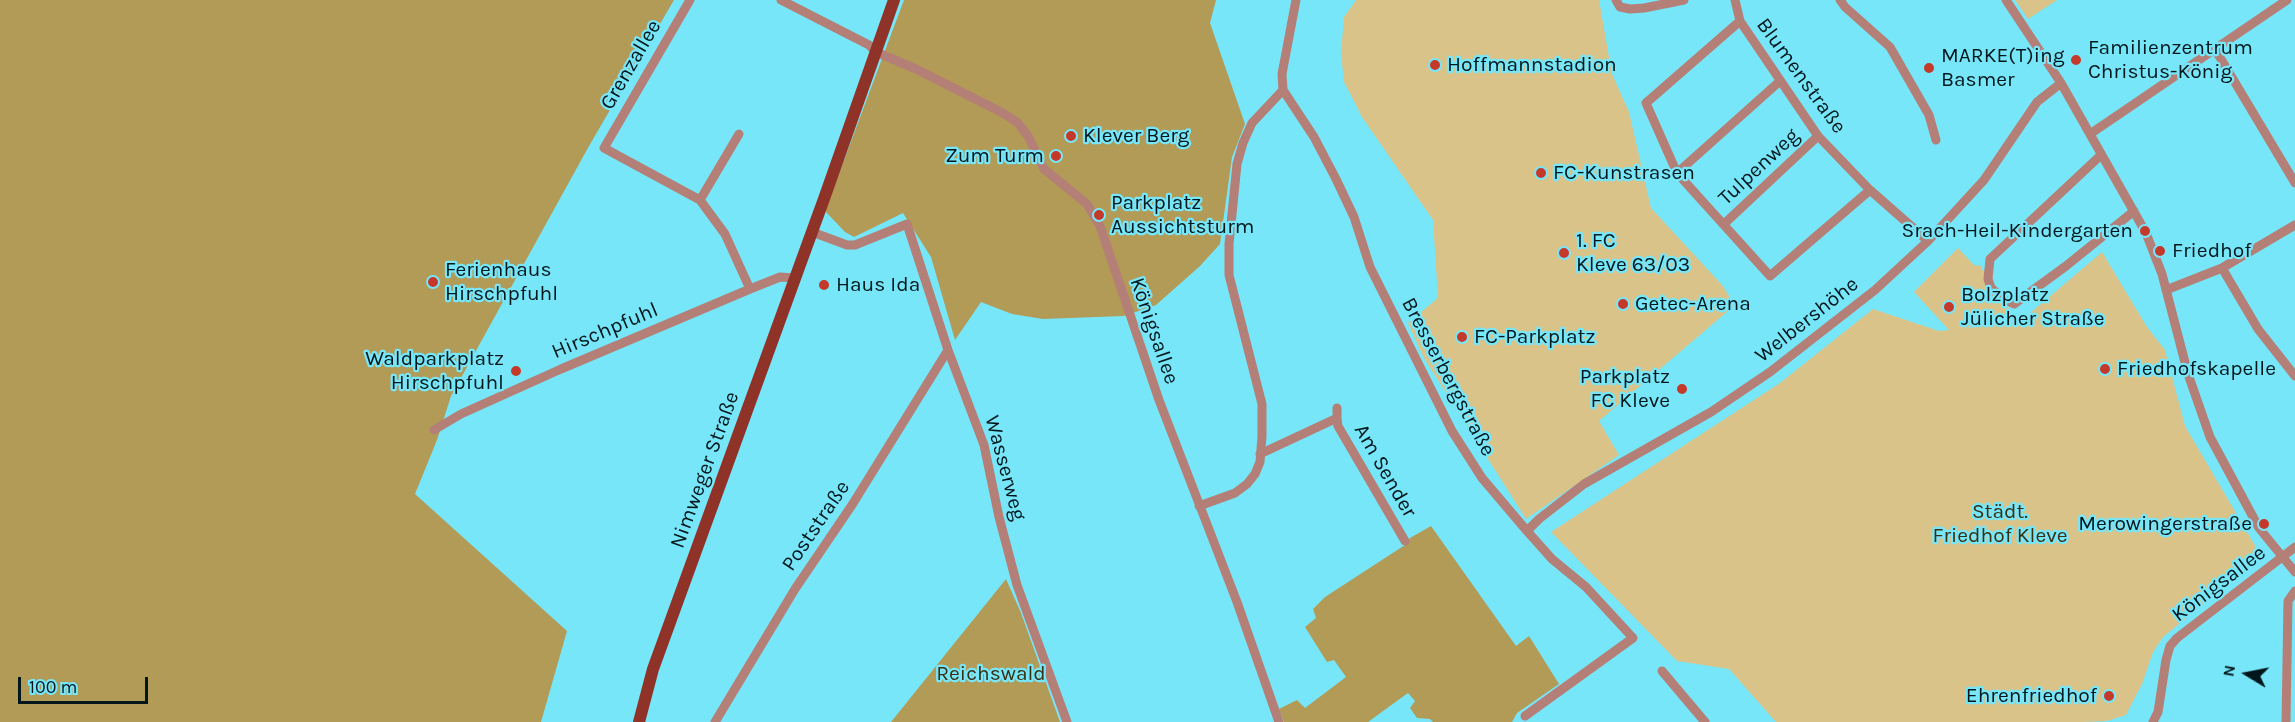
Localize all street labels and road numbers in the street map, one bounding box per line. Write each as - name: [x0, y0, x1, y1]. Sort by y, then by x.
- street label: Blumenstraße: [1751, 13, 1851, 139]
- street label: Grenzallee: [595, 16, 667, 114]
- street label: Tulpenweg: [1713, 123, 1805, 211]
- street label: Welbershöhe: [1750, 272, 1864, 368]
- street label: Königsallee: [1124, 274, 1184, 388]
- street label: Bresserbergstraße: [1396, 293, 1500, 461]
- street label: Hirschpfuhl: [548, 297, 662, 365]
- street label: Nimweger Straße: [665, 388, 745, 552]
- street label: Wasserweg: [979, 413, 1031, 523]
- street label: Am Sender: [1348, 420, 1422, 522]
- street label: Poststraße: [777, 476, 855, 576]
- street label: Königsallee: [2167, 541, 2271, 627]

